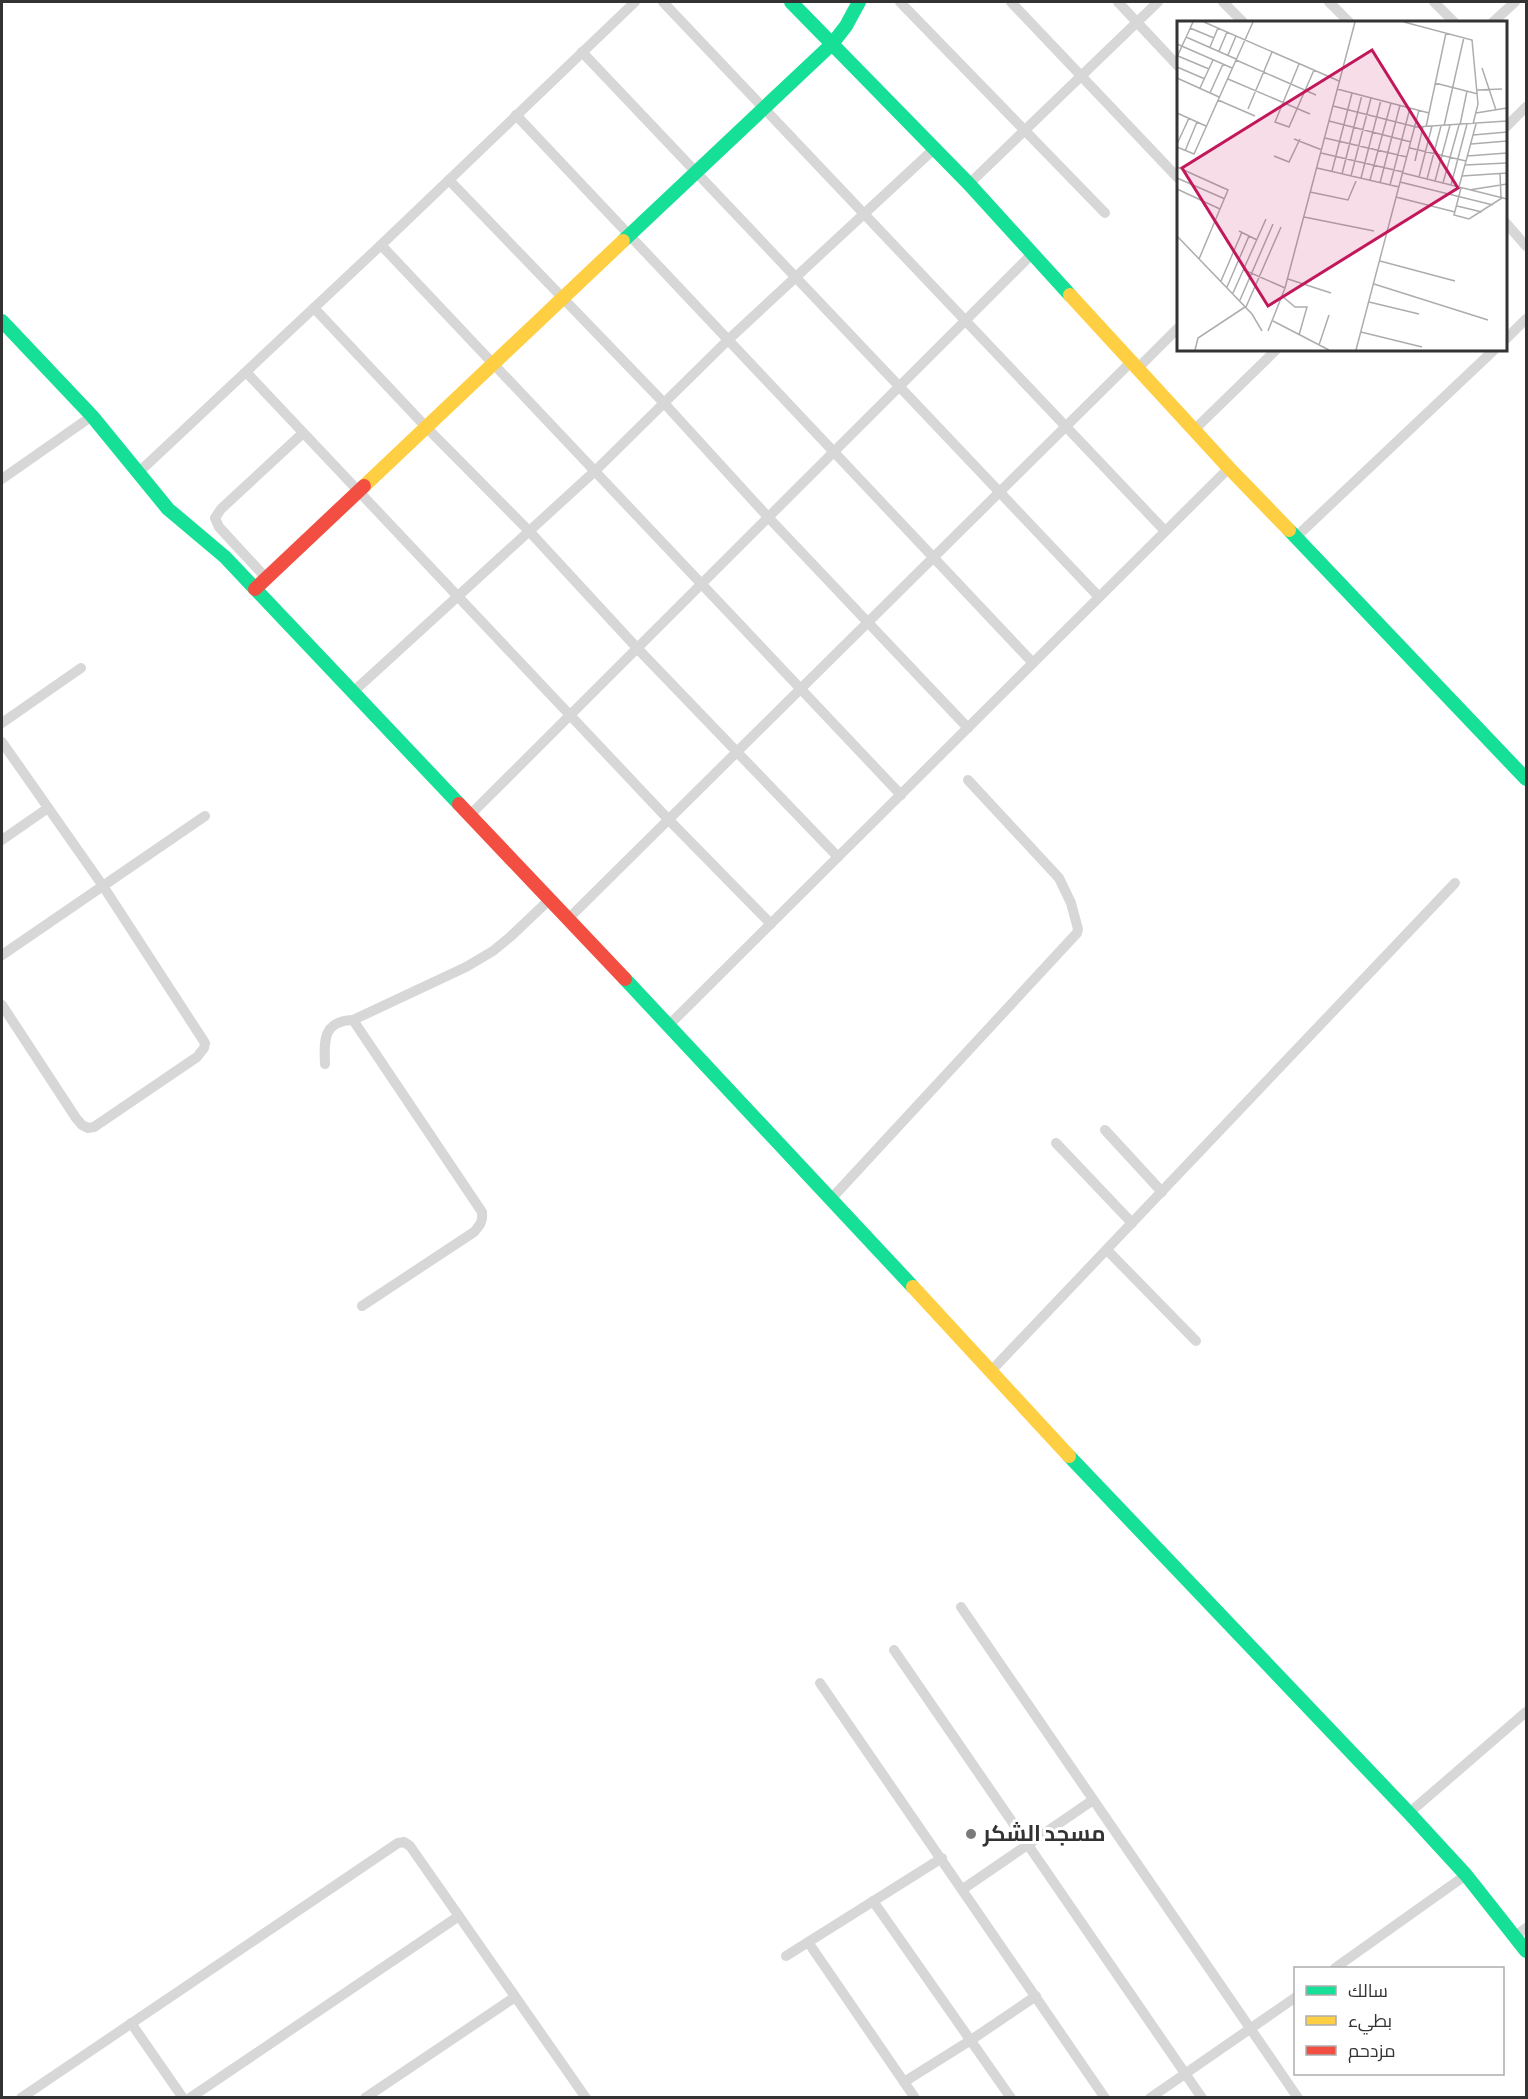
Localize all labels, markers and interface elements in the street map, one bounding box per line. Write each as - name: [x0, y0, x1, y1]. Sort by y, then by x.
- inset map: [1177, 21, 1507, 351]
- place label: مسجد الشكر: [982, 1821, 1106, 1848]
- marker: مسجد الشكر: [964, 1827, 978, 1841]
- legend: [1294, 1967, 1504, 2075]
- text: سالك: [1348, 1981, 1388, 2002]
- text: بطيء: [1348, 2011, 1392, 2035]
- text: مزدحم: [1348, 2041, 1396, 2063]

